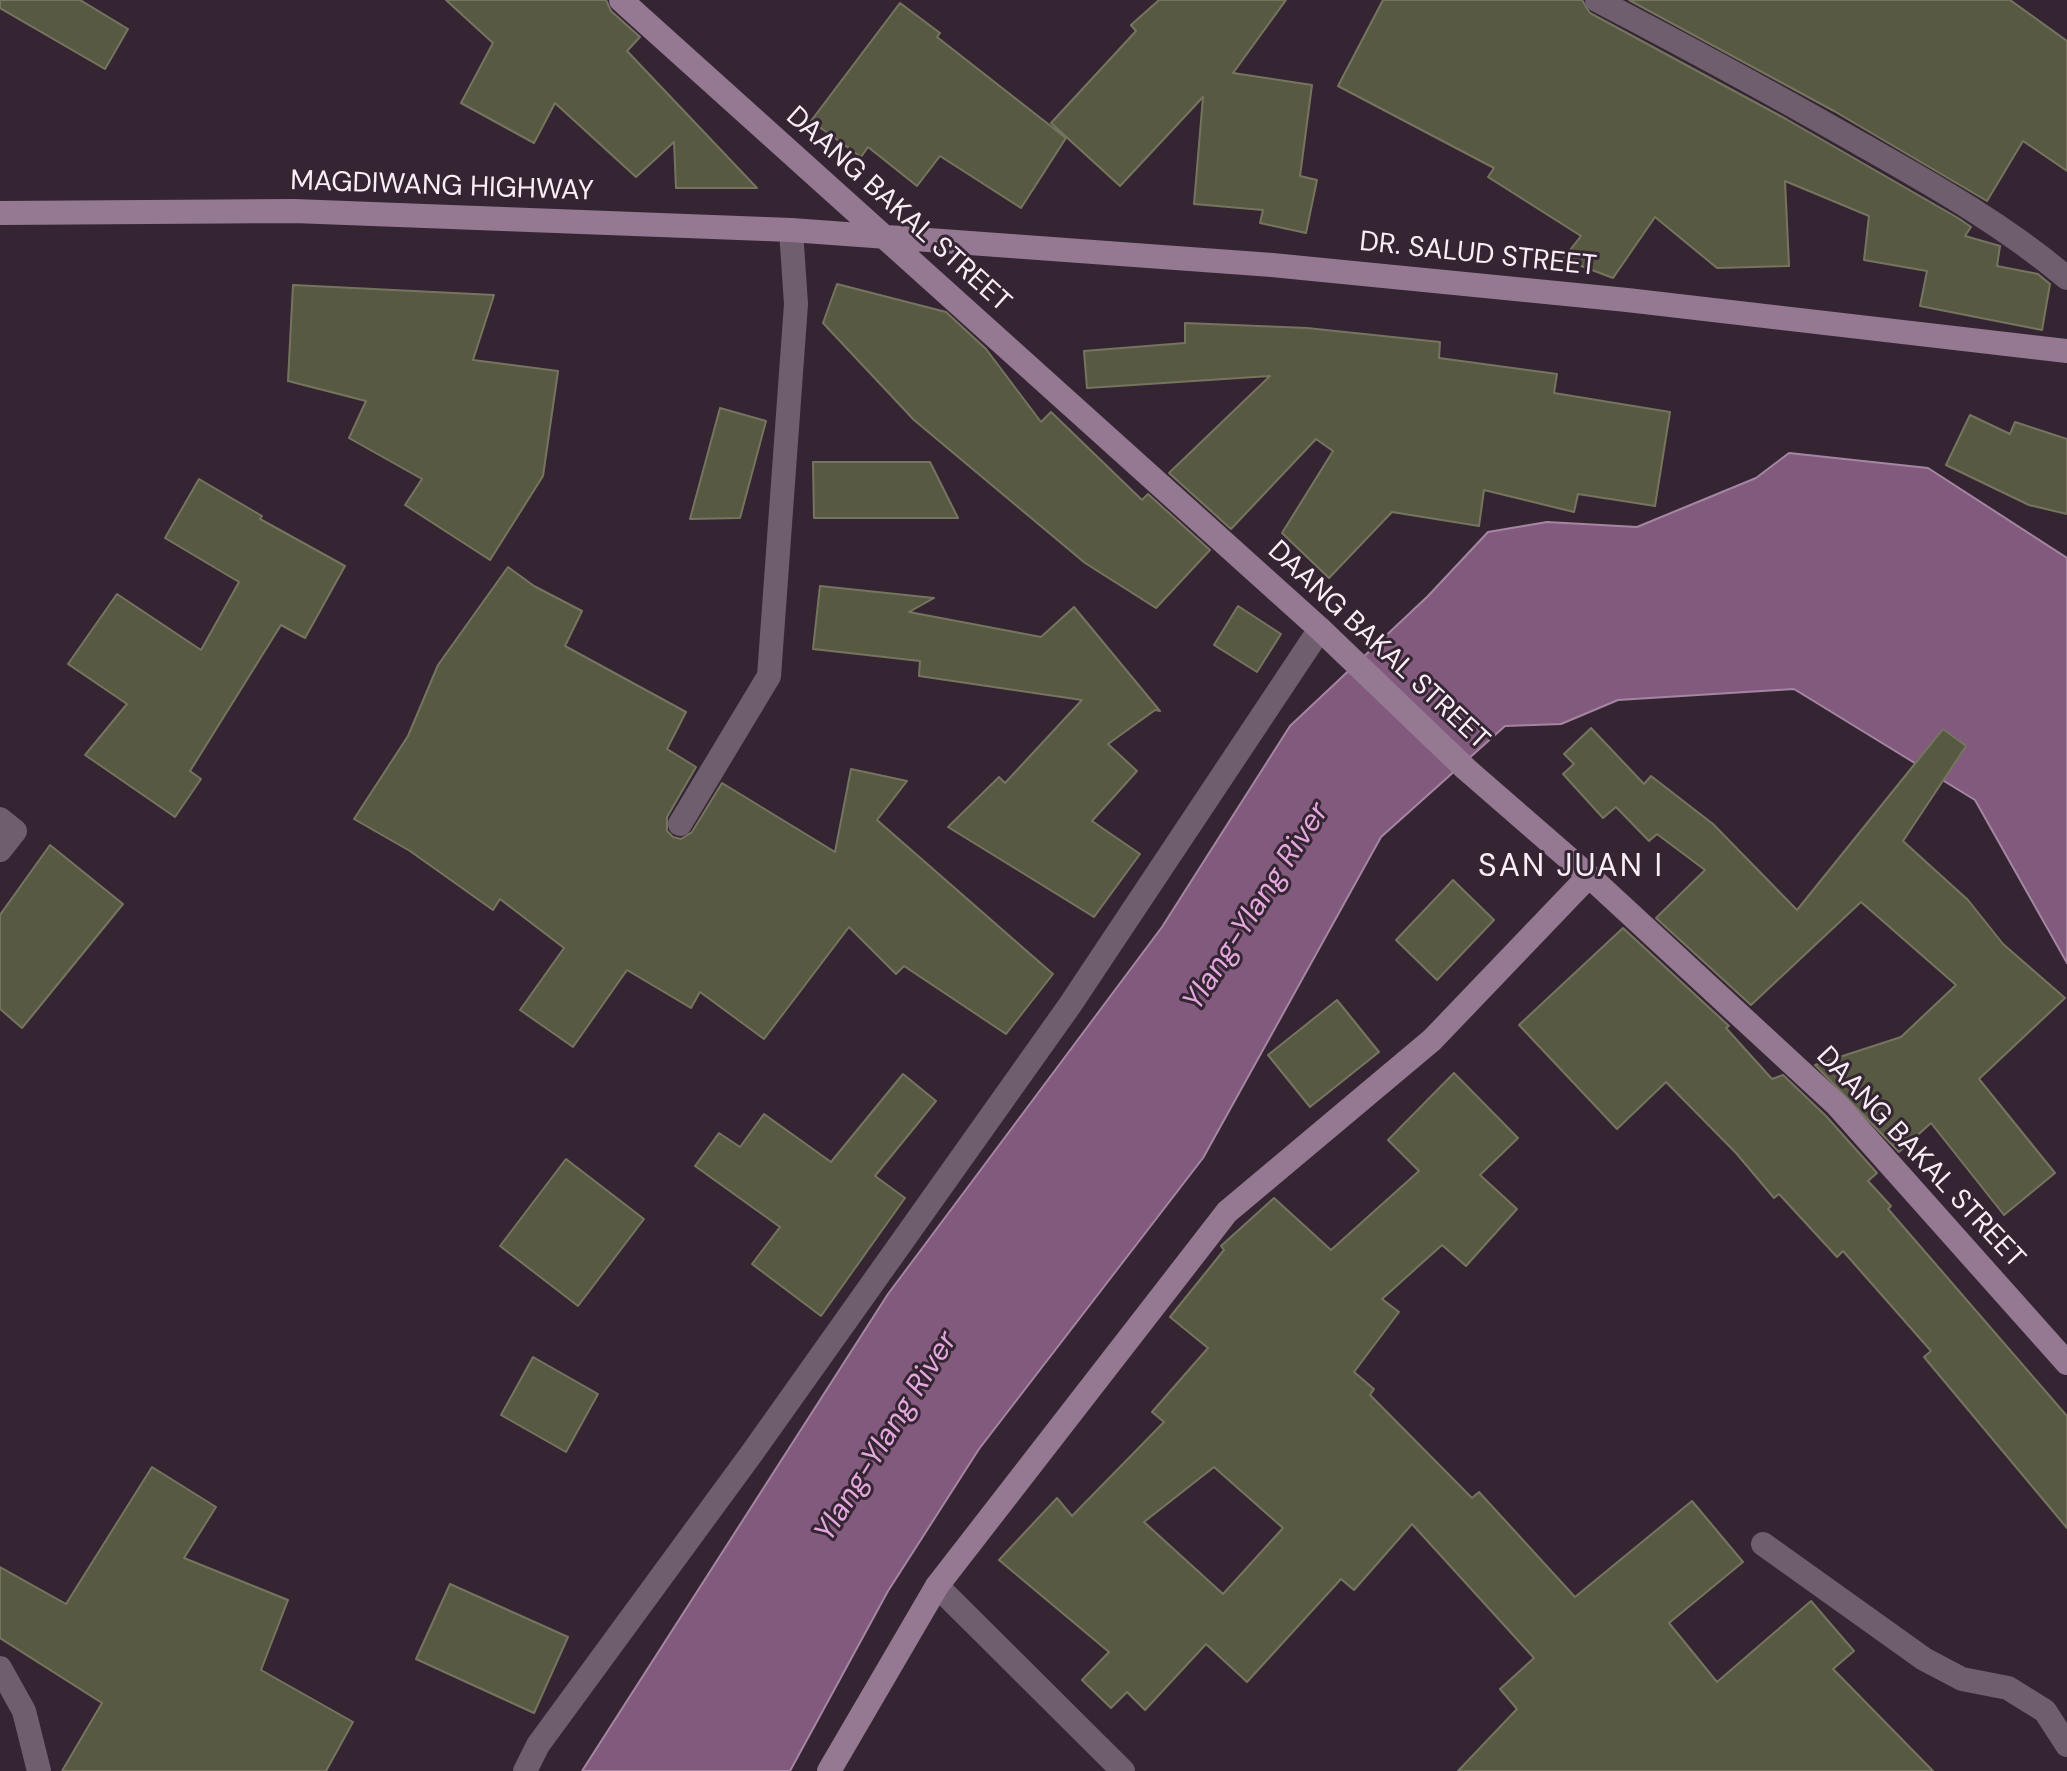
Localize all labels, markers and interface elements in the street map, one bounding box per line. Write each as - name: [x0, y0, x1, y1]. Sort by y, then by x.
- street label: DAANG BAKAL STREET: [779, 100, 1017, 320]
- street label: MAGDIWANG HIGHWAY: [290, 165, 594, 209]
- street label: DR. SALUD STREET: [1358, 226, 1598, 284]
- street label: DAANG BAKAL STREET: [1260, 535, 1496, 757]
- water label: Ylang-Ylang River: [1176, 796, 1338, 1018]
- district label: SAN JUAN I: [1478, 849, 1664, 887]
- street label: DAANG BAKAL STREET: [1809, 1040, 2031, 1276]
- water label: Ylang-Ylang River: [808, 1325, 966, 1549]

